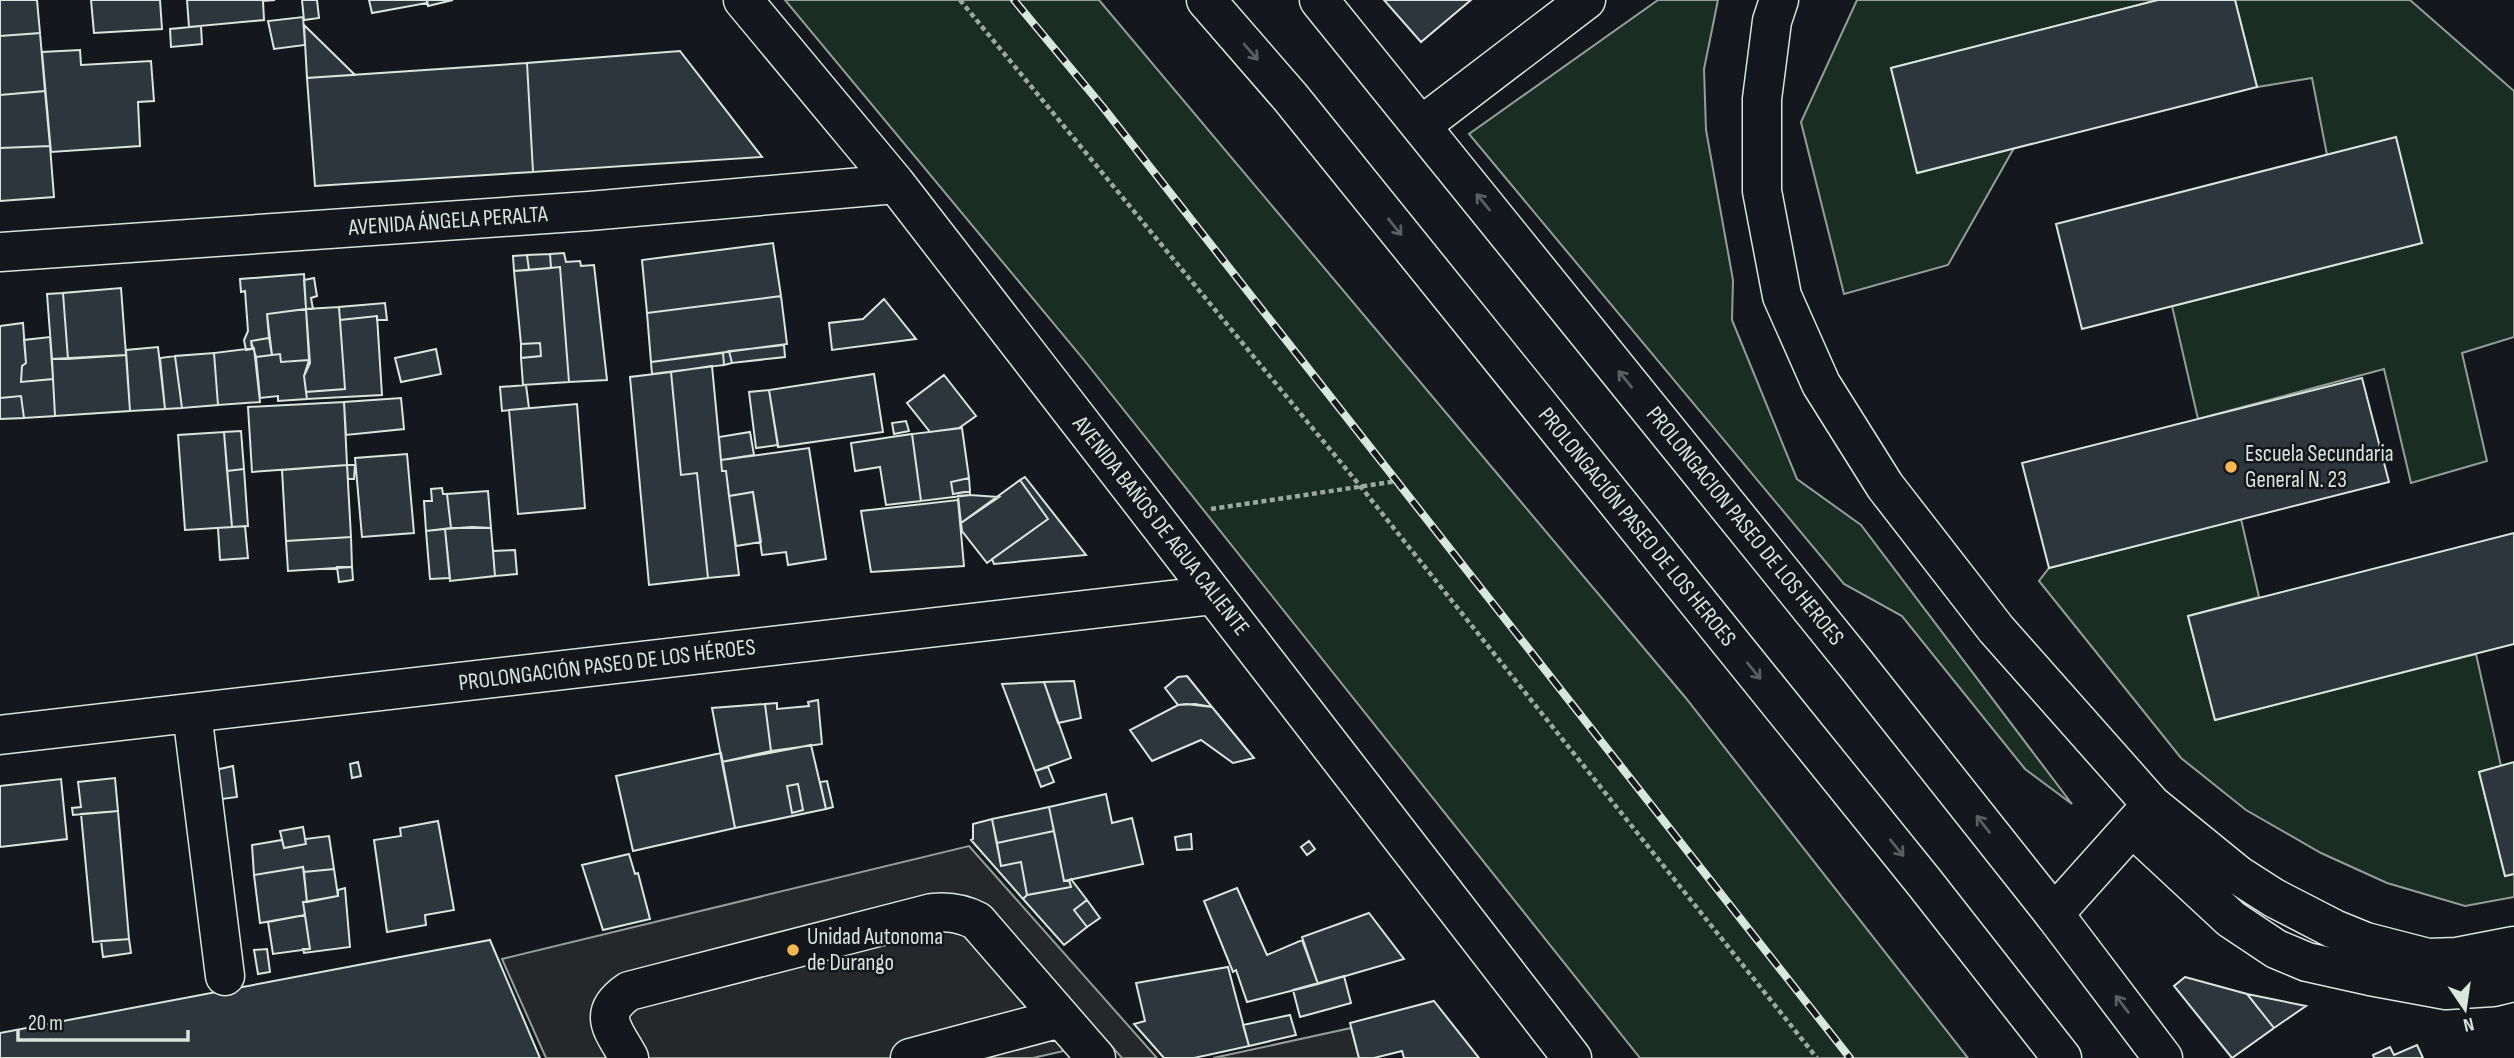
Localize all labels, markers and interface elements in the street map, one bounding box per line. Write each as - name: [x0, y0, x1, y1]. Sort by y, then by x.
- one-way arrow: [1243, 42, 1259, 60]
- one-way arrow: [1476, 193, 1491, 211]
- street label: AVENIDA ÁNGELA PERALTA: [347, 200, 549, 242]
- one-way arrow: [1388, 218, 1403, 236]
- one-way arrow: [1617, 371, 1633, 389]
- street label: PROLONGACION PASEO DE LOS HEROES: [1640, 401, 1850, 651]
- street label: PROLONGACIÓN PASEO DE LOS HEROES: [1532, 402, 1742, 652]
- street label: AVENIDA BAÑOS DE AGUA CALIENTE: [1066, 410, 1255, 641]
- place label: Escuela Secundaria General N. 23: [2245, 440, 2394, 494]
- marker: Escuela Secundaria General N. 23: [2223, 459, 2239, 475]
- street label: PROLONGACIÓN PASEO DE LOS HÉROES: [457, 633, 757, 697]
- one-way arrow: [1746, 662, 1761, 680]
- one-way arrow: [1975, 815, 1990, 834]
- one-way arrow: [1889, 839, 1904, 857]
- place label: Unidad Autonoma de Durango: [807, 923, 943, 977]
- marker: Unidad Autonoma de Durango: [785, 942, 801, 958]
- north arrow: [2430, 974, 2500, 1044]
- one-way arrow: [2115, 994, 2130, 1013]
- scale bar: [18, 998, 187, 1042]
- text: 20 m: [28, 1011, 63, 1036]
- text: N: [2461, 1012, 2476, 1036]

